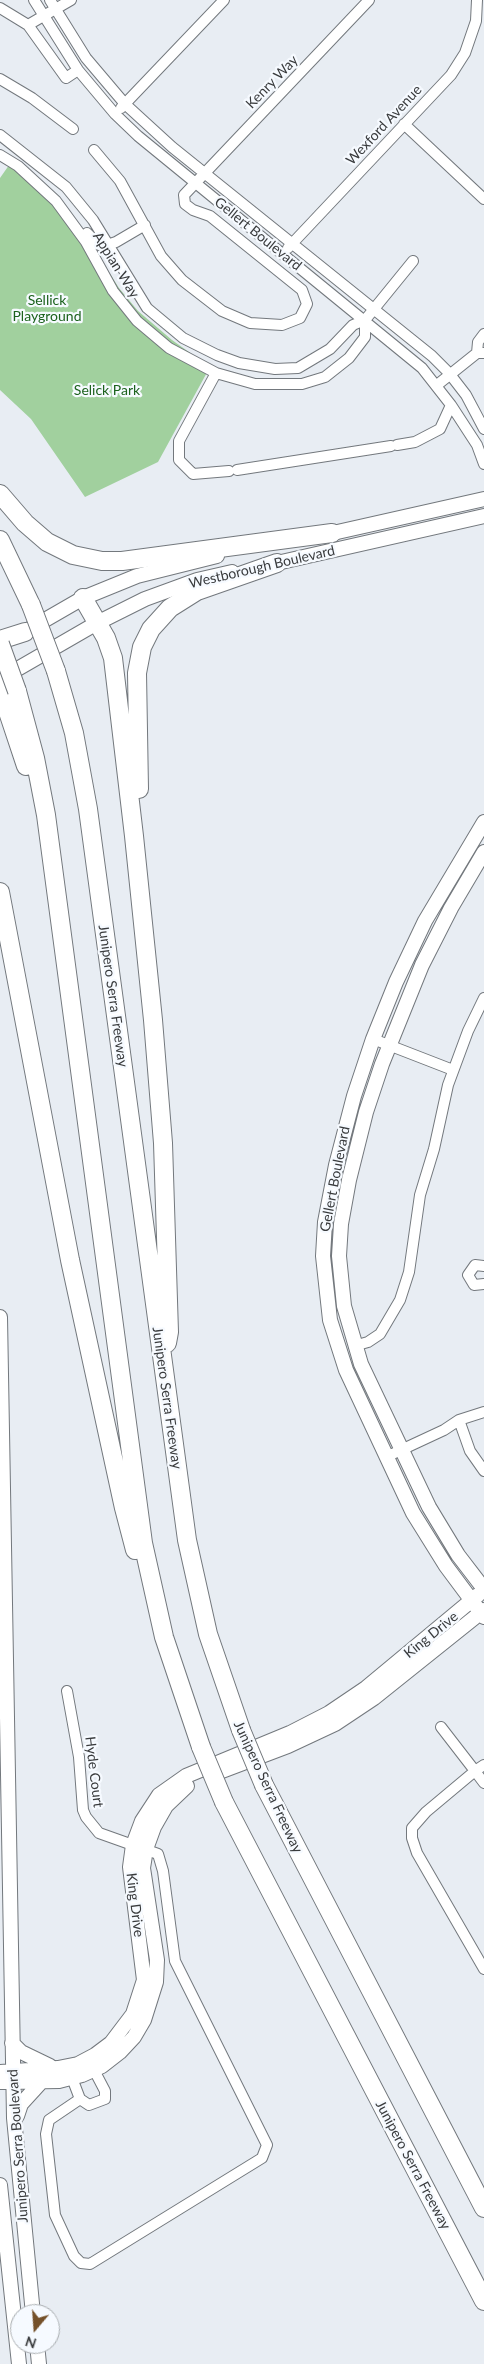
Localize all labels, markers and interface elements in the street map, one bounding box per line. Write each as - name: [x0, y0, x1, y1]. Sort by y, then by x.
- street label: Kenry Way: [242, 52, 302, 112]
- street label: Wexford Avenue: [343, 82, 425, 168]
- street label: Gellert Boulevard: [211, 194, 305, 274]
- street label: Appian Way: [89, 229, 143, 301]
- park label: Sellick Playground: [12, 292, 82, 324]
- park label: Selick Park: [74, 382, 140, 398]
- street label: Westborough Boulevard: [187, 542, 337, 592]
- street label: Junipero Serra Freeway: [95, 924, 131, 1068]
- street label: Gellert Boulevard: [317, 1125, 353, 1233]
- street label: Junipero Serra Freeway: [149, 1326, 185, 1470]
- street label: King Drive: [401, 1608, 461, 1662]
- street label: Junipero Serra Freeway: [230, 1718, 306, 1856]
- street label: Hyde Court: [81, 1736, 107, 1808]
- street label: King Drive: [123, 1872, 147, 1938]
- street label: Junipero Serra Boulevard: [4, 2069, 32, 2223]
- street label: Junipero Serra Freeway: [372, 2098, 454, 2232]
- north arrow: [10, 2304, 60, 2354]
- text: N: [23, 2333, 38, 2353]

